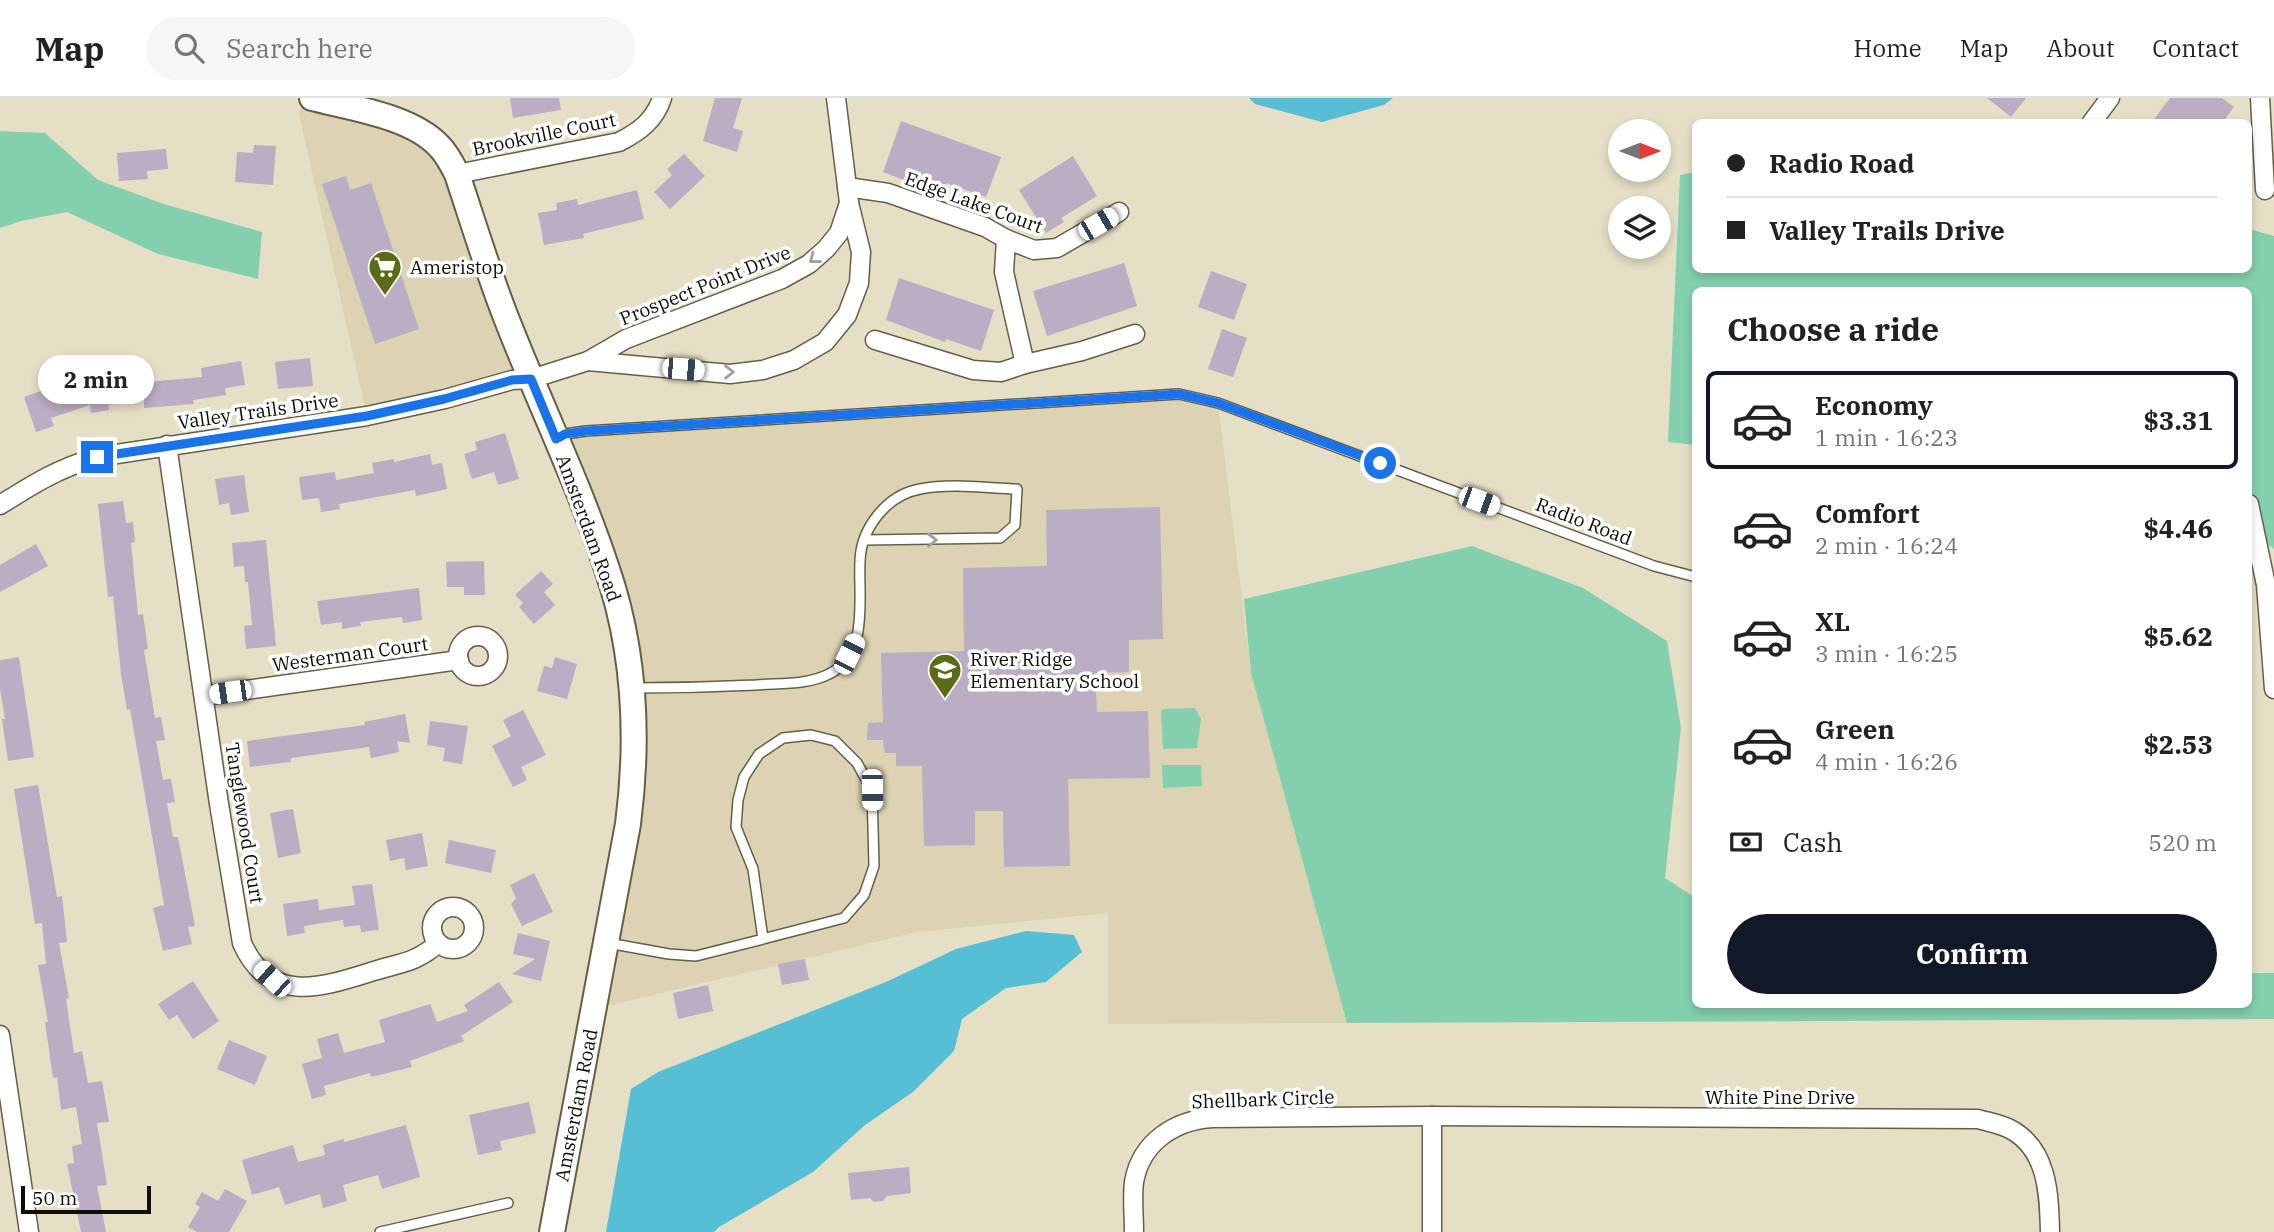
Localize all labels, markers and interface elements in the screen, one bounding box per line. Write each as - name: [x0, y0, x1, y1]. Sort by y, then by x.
- search box: [146, 17, 636, 80]
- text: Map: [35, 27, 104, 70]
- icon: search: [170, 29, 208, 67]
- text: Search here: [226, 31, 373, 65]
- text: Home: [1854, 32, 1922, 64]
- text: Map: [1960, 32, 2008, 64]
- text: About: [2046, 32, 2114, 64]
- text: Contact: [2152, 32, 2239, 64]
- street label: Brookville Court: [470, 107, 618, 161]
- north arrow: [1608, 119, 1671, 182]
- map controls: [1608, 119, 1671, 259]
- text: Radio Road: [1769, 146, 1914, 180]
- street label: Edge Lake Court: [902, 166, 1047, 238]
- button: layers: [1608, 196, 1671, 259]
- car: [1075, 204, 1122, 244]
- text: Valley Trails Drive: [1769, 213, 2005, 247]
- street label: Prospect Point Drive: [616, 240, 794, 330]
- supermarket icon: Ameristop: [366, 248, 404, 297]
- one-way arrow: [809, 251, 822, 264]
- place label: Ameristop: [410, 255, 504, 279]
- text: Choose a ride: [1727, 308, 1939, 350]
- callout: 2 min: [39, 356, 155, 404]
- car: [662, 357, 705, 381]
- text: 2 min: [64, 364, 128, 394]
- one-way arrow: [725, 364, 735, 380]
- street label: Valley Trails Drive: [176, 388, 340, 434]
- text: Economy: [1815, 388, 1933, 422]
- icon: car: [1731, 389, 1794, 452]
- text: $3.31: [2143, 403, 2213, 437]
- text: 1 min · 16:23: [1815, 422, 1958, 452]
- route end: [81, 441, 113, 473]
- route start: [1364, 447, 1396, 479]
- street label: Amsterdam Road: [551, 451, 627, 605]
- car: [1456, 484, 1503, 518]
- street label: Radio Road: [1532, 492, 1636, 550]
- text: Comfort: [1815, 496, 1920, 530]
- icon: car: [1731, 497, 1794, 560]
- text: $4.46: [2143, 511, 2213, 545]
- text: 2 min · 16:24: [1815, 530, 1958, 560]
- one-way arrow: [927, 532, 938, 547]
- text: XL: [1815, 604, 1850, 638]
- icon: car: [1731, 605, 1794, 668]
- text: $5.62: [2143, 619, 2213, 653]
- street label: Westerman Court: [271, 631, 430, 677]
- car: [831, 631, 868, 677]
- text: 3 min · 16:25: [1815, 638, 1958, 668]
- place label: River Ridge Elementary School: [970, 647, 1140, 693]
- school or university icon: River Ridge Elementary School: [926, 651, 964, 700]
- car: [208, 679, 253, 705]
- text: Green: [1815, 712, 1895, 746]
- icon: car: [1731, 713, 1794, 776]
- text: $2.53: [2143, 727, 2213, 761]
- street label: Tanglewood Court: [220, 741, 270, 906]
- text: 4 min · 16:26: [1815, 746, 1958, 776]
- car: [862, 769, 883, 811]
- icon: cash: [1727, 823, 1765, 861]
- text: Cash: [1783, 825, 1843, 859]
- text: 520 m: [2148, 827, 2217, 857]
- button: Confirm: [1727, 914, 2217, 994]
- car: [250, 957, 295, 1001]
- street label: Amsterdam Road: [549, 1026, 603, 1184]
- street label: Shellbark Circle: [1191, 1085, 1335, 1113]
- street label: White Pine Drive: [1705, 1085, 1855, 1109]
- scale bar: [21, 1183, 150, 1215]
- text: 50 m: [32, 1186, 77, 1210]

